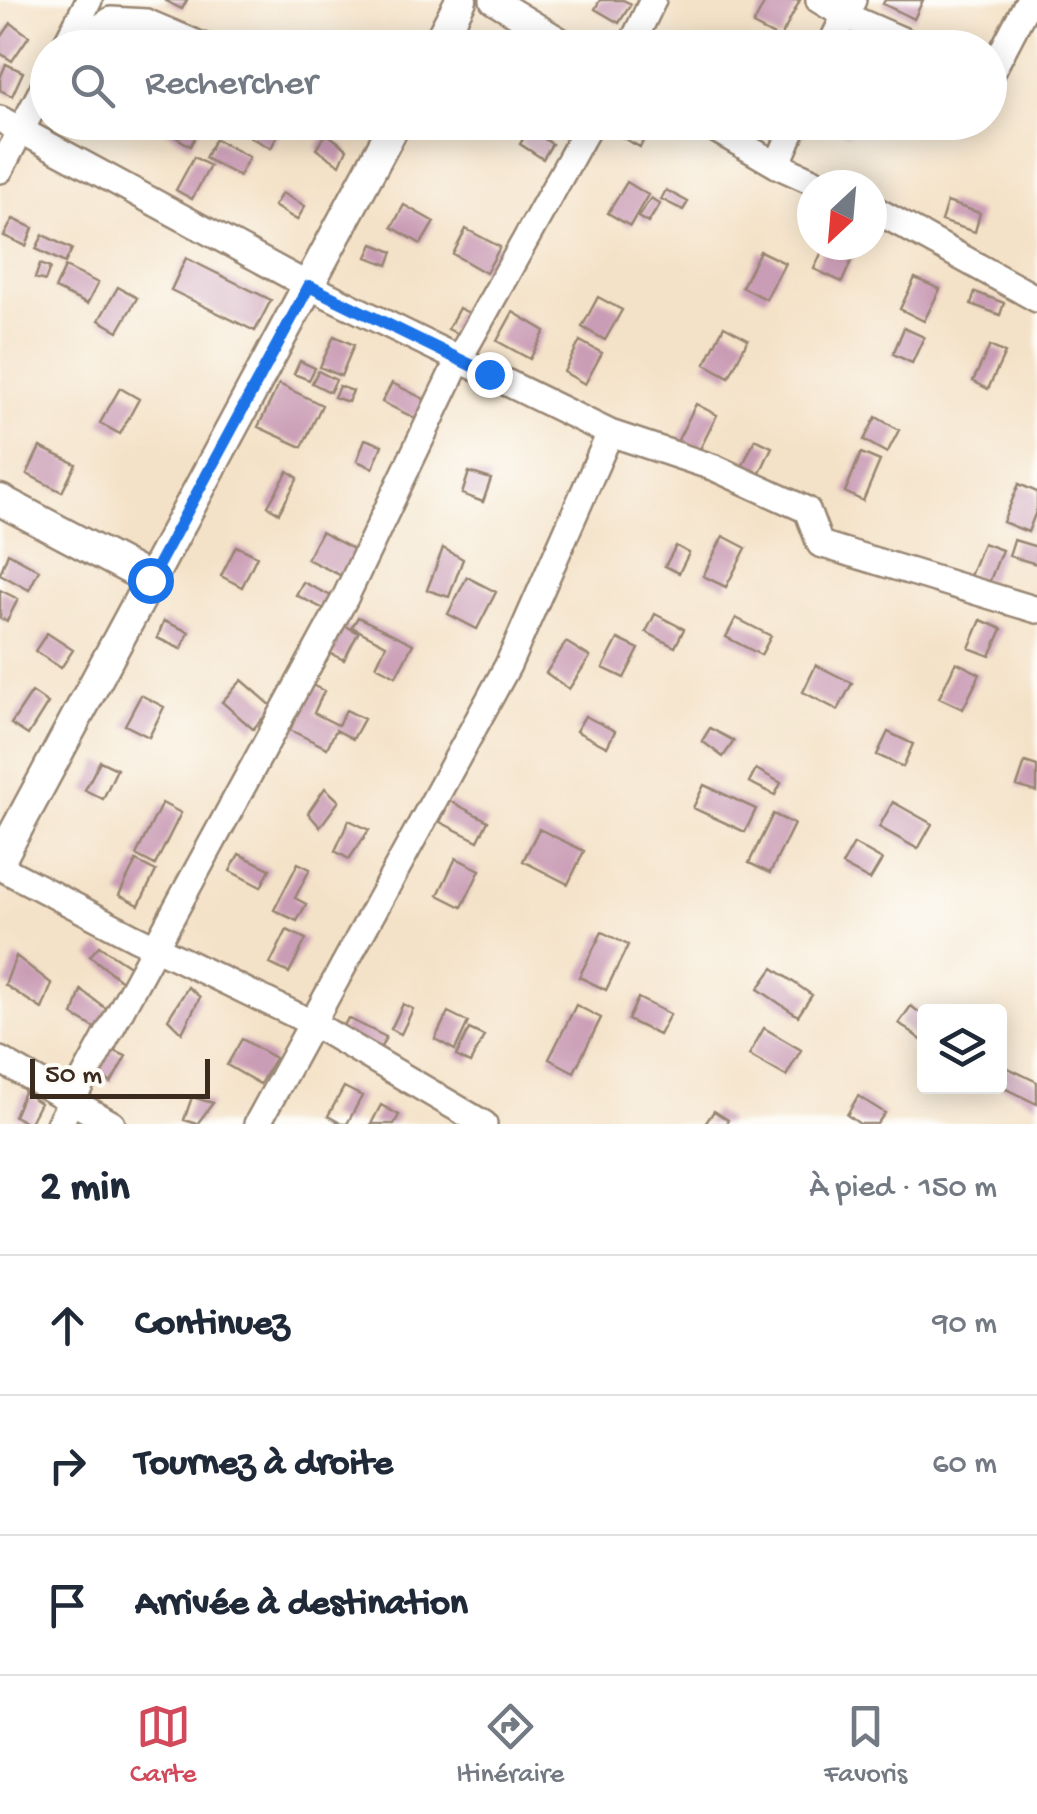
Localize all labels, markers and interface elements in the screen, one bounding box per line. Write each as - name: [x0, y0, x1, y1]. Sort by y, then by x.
- search box: [30, 30, 1007, 140]
- icon: search: [65, 58, 120, 113]
- text: Rechercher: [145, 63, 317, 107]
- north arrow: [797, 170, 887, 260]
- route end: [467, 352, 513, 398]
- route start: [128, 558, 174, 604]
- map controls: [917, 1004, 1007, 1094]
- button: layers: [917, 1004, 1007, 1094]
- scale bar: [30, 1054, 210, 1098]
- text: 50 m: [45, 1060, 102, 1093]
- text: 2 min: [40, 1165, 129, 1214]
- text: À pied · 150 m: [809, 1170, 997, 1208]
- icon: ahead: [40, 1298, 95, 1353]
- text: Continuez: [135, 1303, 289, 1347]
- text: 90 m: [933, 1306, 997, 1344]
- icon: right: [40, 1438, 95, 1493]
- text: Tournez à droite: [135, 1443, 393, 1487]
- text: 60 m: [932, 1446, 997, 1484]
- icon: arrive: [40, 1578, 95, 1633]
- text: Arrivée à destination: [135, 1583, 468, 1627]
- tab: Carte: [130, 1699, 196, 1792]
- tab: Itinéraire: [456, 1699, 564, 1792]
- tab: Favoris: [824, 1699, 907, 1792]

